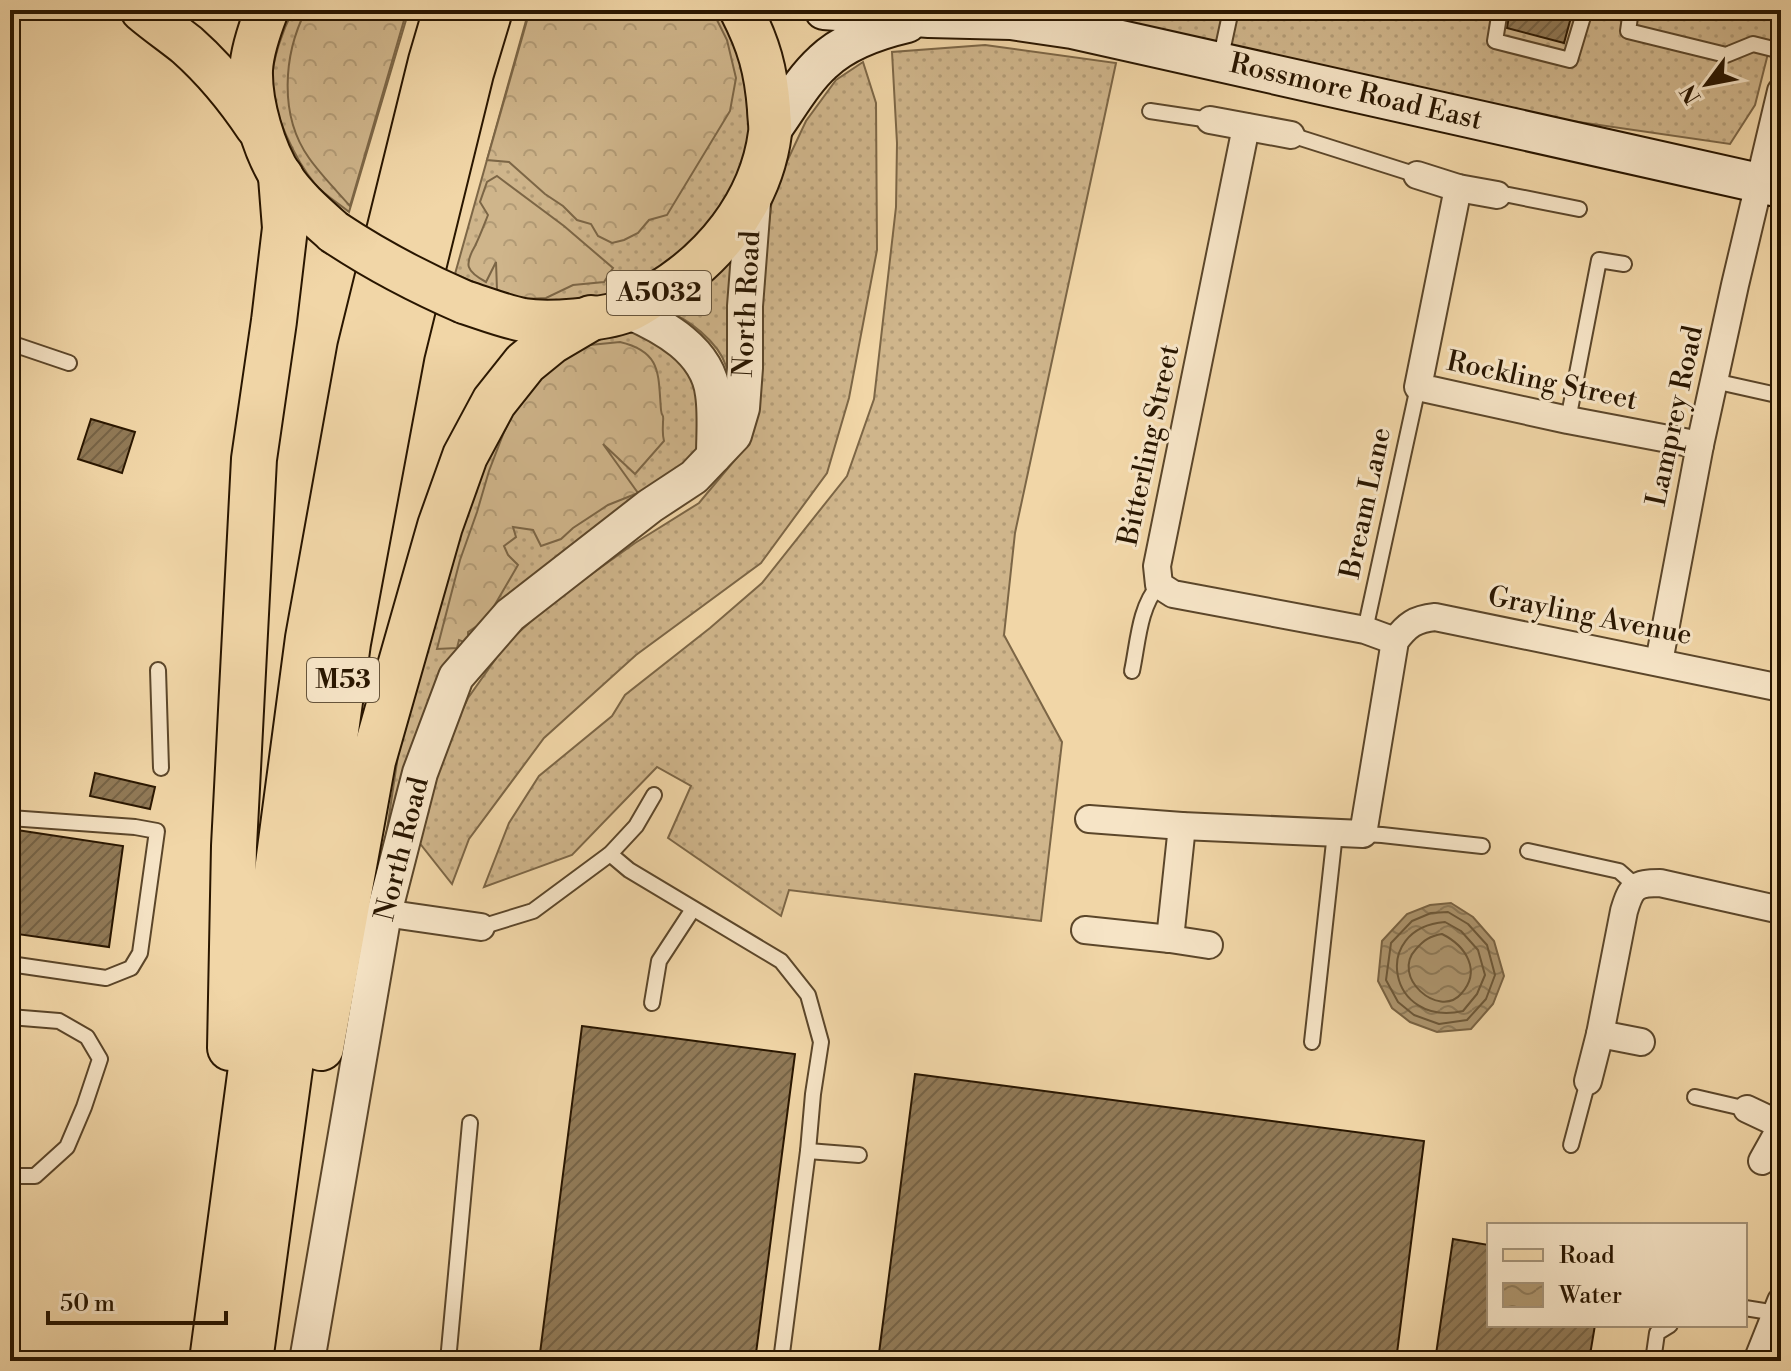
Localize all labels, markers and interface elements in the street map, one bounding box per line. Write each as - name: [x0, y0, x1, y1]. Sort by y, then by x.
- north arrow: [1667, 44, 1747, 124]
- street label: Rossmore Road East: [1226, 46, 1486, 138]
- text: N: [1675, 79, 1707, 108]
- street label: North Road: [726, 230, 768, 378]
- road number: A5032: [607, 271, 711, 315]
- street label: Lamprey Road: [1639, 323, 1711, 509]
- street label: Bitterling Street: [1110, 341, 1187, 550]
- street label: Rockling Street: [1443, 344, 1641, 418]
- street label: Bream Lane: [1333, 424, 1399, 583]
- street label: Grayling Avenue: [1485, 579, 1695, 653]
- road number: M53: [307, 658, 379, 702]
- street label: North Road: [367, 773, 437, 924]
- legend: [1487, 1223, 1747, 1327]
- text: Road: [1559, 1241, 1615, 1271]
- scale bar: [48, 1275, 226, 1325]
- text: Water: [1558, 1281, 1622, 1311]
- text: 50 m: [60, 1289, 115, 1319]

